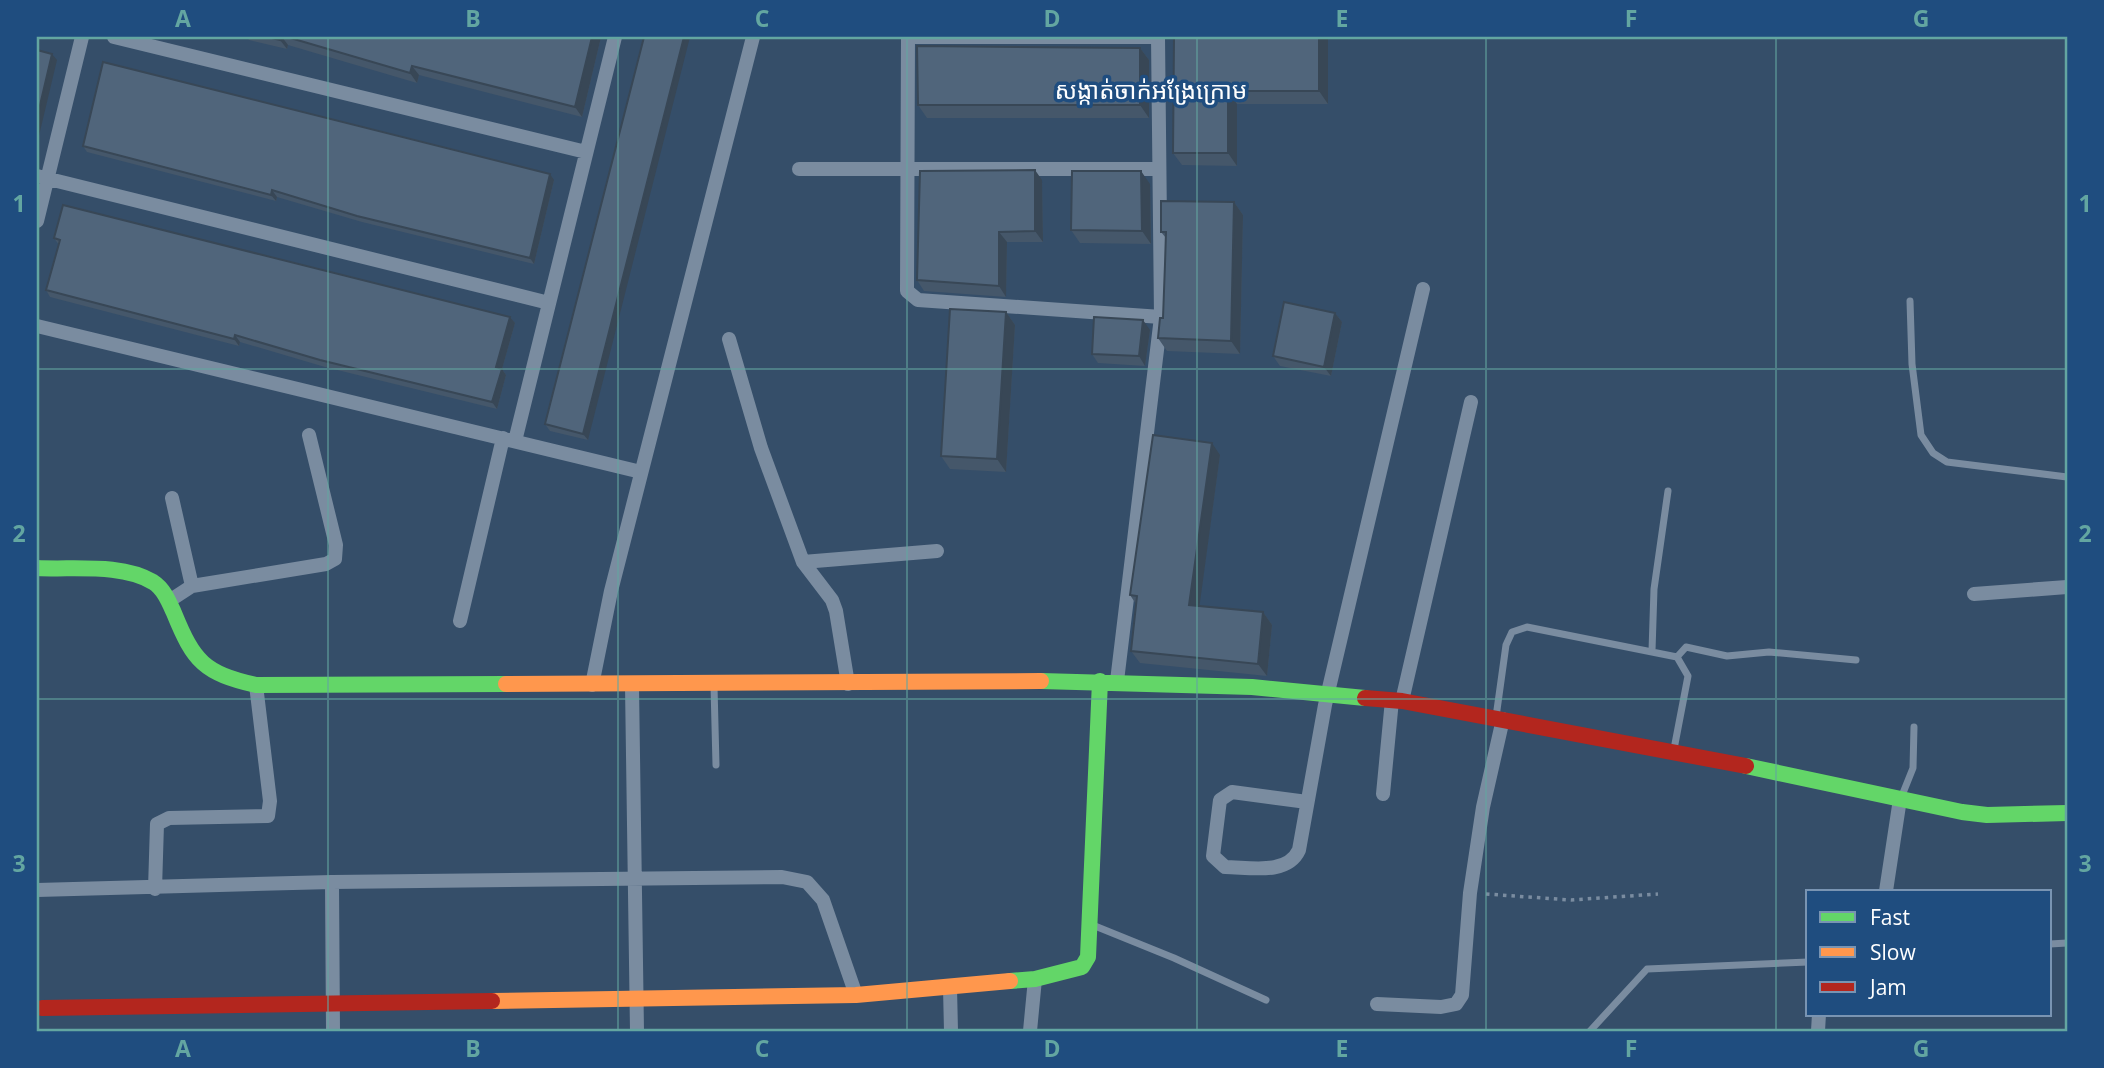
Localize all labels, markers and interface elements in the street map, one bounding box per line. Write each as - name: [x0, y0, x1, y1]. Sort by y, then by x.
- text: A: [175, 2, 191, 34]
- text: B: [465, 2, 481, 34]
- text: C: [755, 2, 769, 34]
- text: D: [1043, 2, 1061, 34]
- text: E: [1336, 2, 1348, 34]
- text: F: [1625, 2, 1637, 34]
- text: G: [1913, 2, 1929, 34]
- district label: សង្កាត់ចាក់អង្រែក្រោម: [1055, 73, 1247, 106]
- text: 1: [12, 187, 26, 219]
- text: 1: [2078, 187, 2092, 219]
- text: 2: [12, 517, 26, 549]
- text: 2: [2078, 517, 2092, 549]
- text: 3: [12, 847, 26, 879]
- text: 3: [2078, 847, 2092, 879]
- legend: [1806, 890, 2052, 1016]
- text: Fast: [1870, 903, 1910, 931]
- text: Slow: [1870, 938, 1916, 966]
- text: Jam: [1868, 973, 1907, 1001]
- text: A: [175, 1032, 191, 1064]
- text: B: [465, 1032, 481, 1064]
- text: C: [755, 1032, 769, 1064]
- text: D: [1043, 1032, 1061, 1064]
- text: E: [1336, 1032, 1348, 1064]
- text: F: [1625, 1032, 1637, 1064]
- text: G: [1913, 1032, 1929, 1064]

